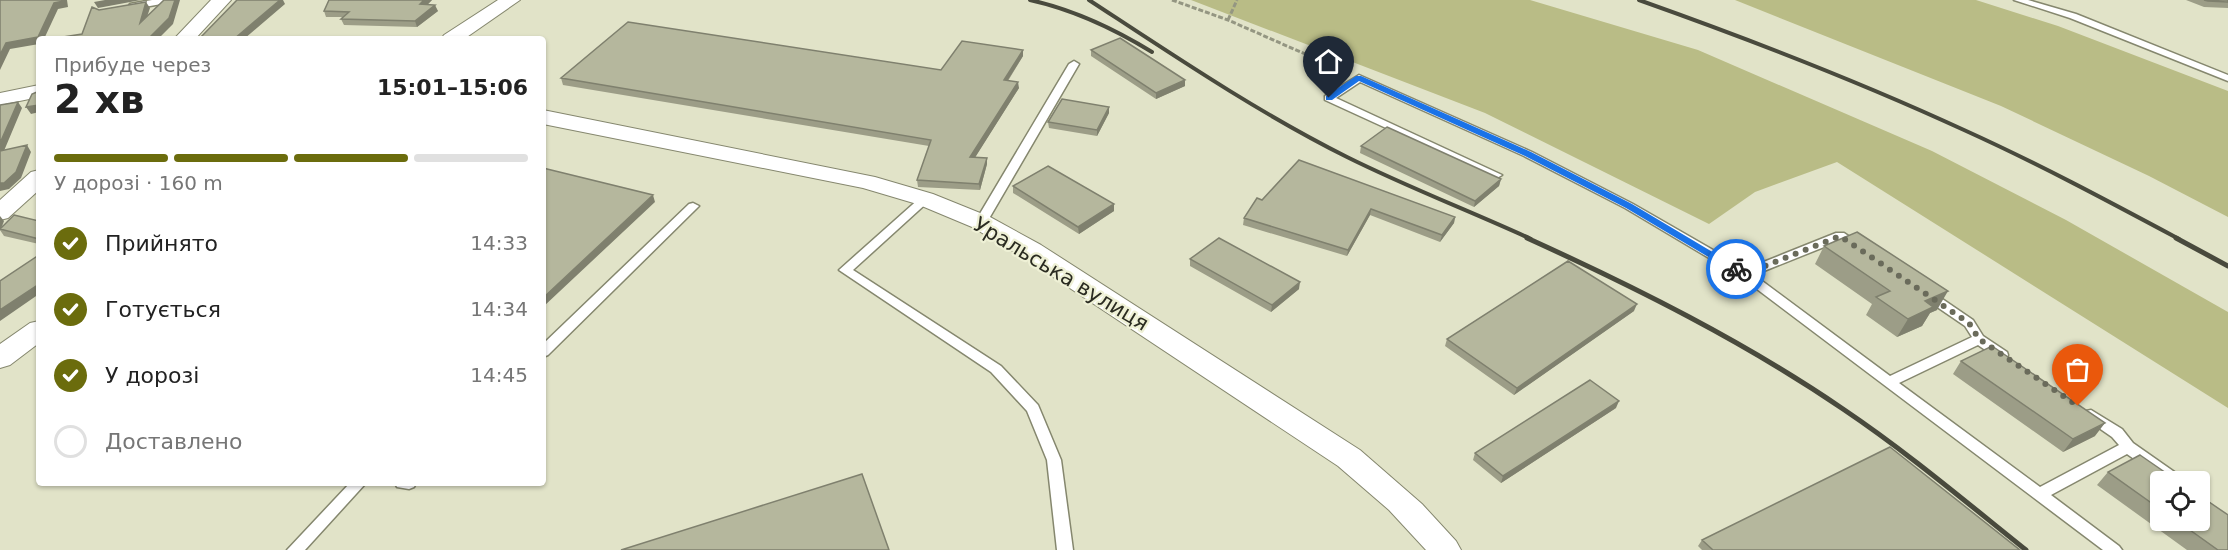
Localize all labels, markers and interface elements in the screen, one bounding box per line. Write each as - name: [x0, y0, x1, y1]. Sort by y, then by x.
- pin: [1303, 36, 1354, 98]
- icon: home: [1312, 45, 1345, 78]
- text: Прибуде через: [54, 53, 211, 77]
- text: 15:01–15:06: [377, 75, 528, 100]
- text: 2 хв: [54, 77, 145, 122]
- text: У дорозі · 160 m: [54, 171, 223, 195]
- street label: Уральська вулиця: [969, 212, 1153, 336]
- icon: check: [54, 227, 87, 260]
- text: Прийнято: [105, 231, 218, 256]
- text: 14:33: [470, 231, 528, 255]
- courier: [1706, 239, 1766, 299]
- icon: bike: [1720, 253, 1753, 286]
- icon: check: [54, 293, 87, 326]
- text: Готується: [105, 297, 221, 322]
- text: 14:34: [470, 297, 528, 321]
- pin: [2052, 344, 2103, 406]
- icon: bag: [2061, 353, 2094, 386]
- icon: check: [54, 359, 87, 392]
- text: У дорозі: [105, 363, 199, 388]
- text: 14:45: [470, 363, 528, 387]
- text: Доставлено: [105, 429, 242, 454]
- map controls: [2150, 471, 2210, 531]
- button: locate: [2150, 471, 2210, 531]

